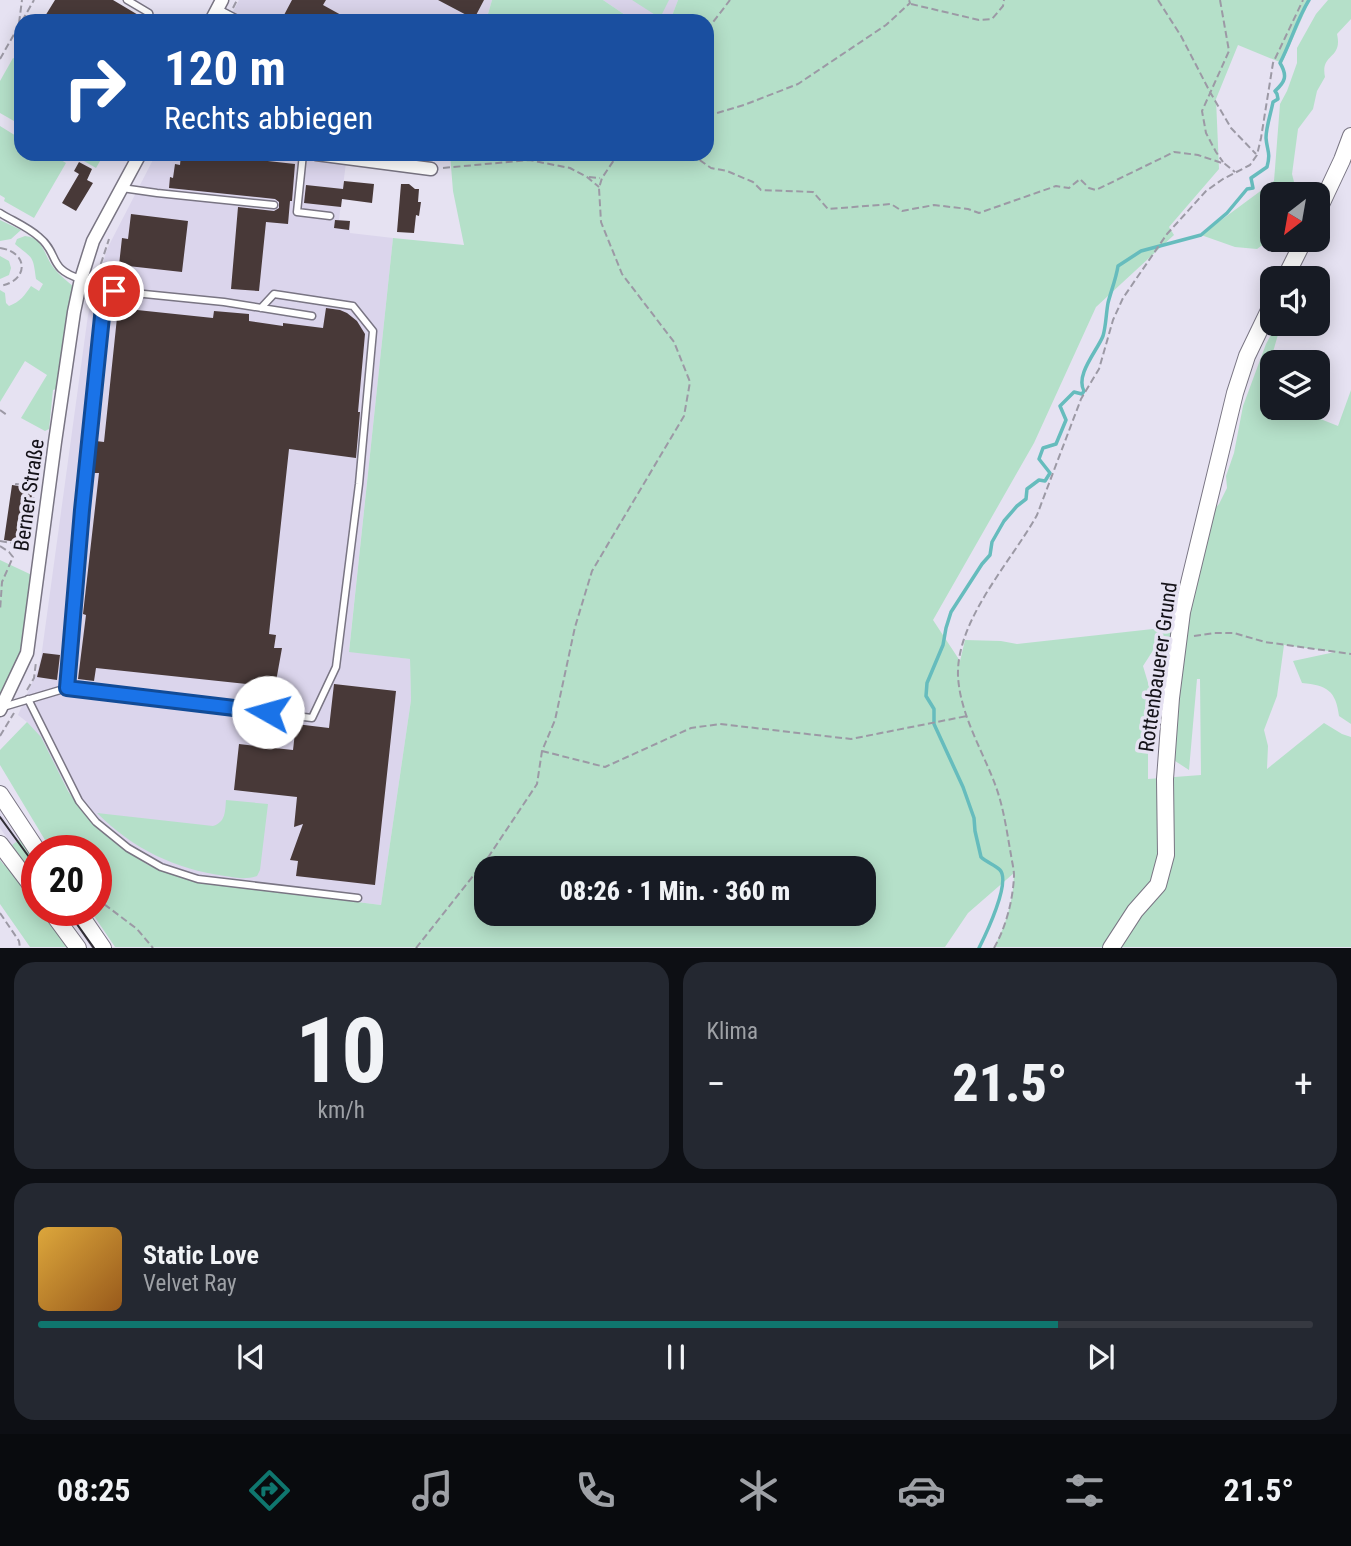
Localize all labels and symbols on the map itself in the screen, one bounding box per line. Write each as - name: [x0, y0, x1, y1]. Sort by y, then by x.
- north arrow: [1260, 182, 1330, 252]
- pin: [84, 261, 144, 321]
- street label: Berner Straße: [9, 437, 49, 553]
- street label: Rottenbauerer Grund: [1134, 580, 1182, 754]
- position arrow: [231, 675, 305, 749]
- speed limit sign: 20: [21, 835, 112, 926]

